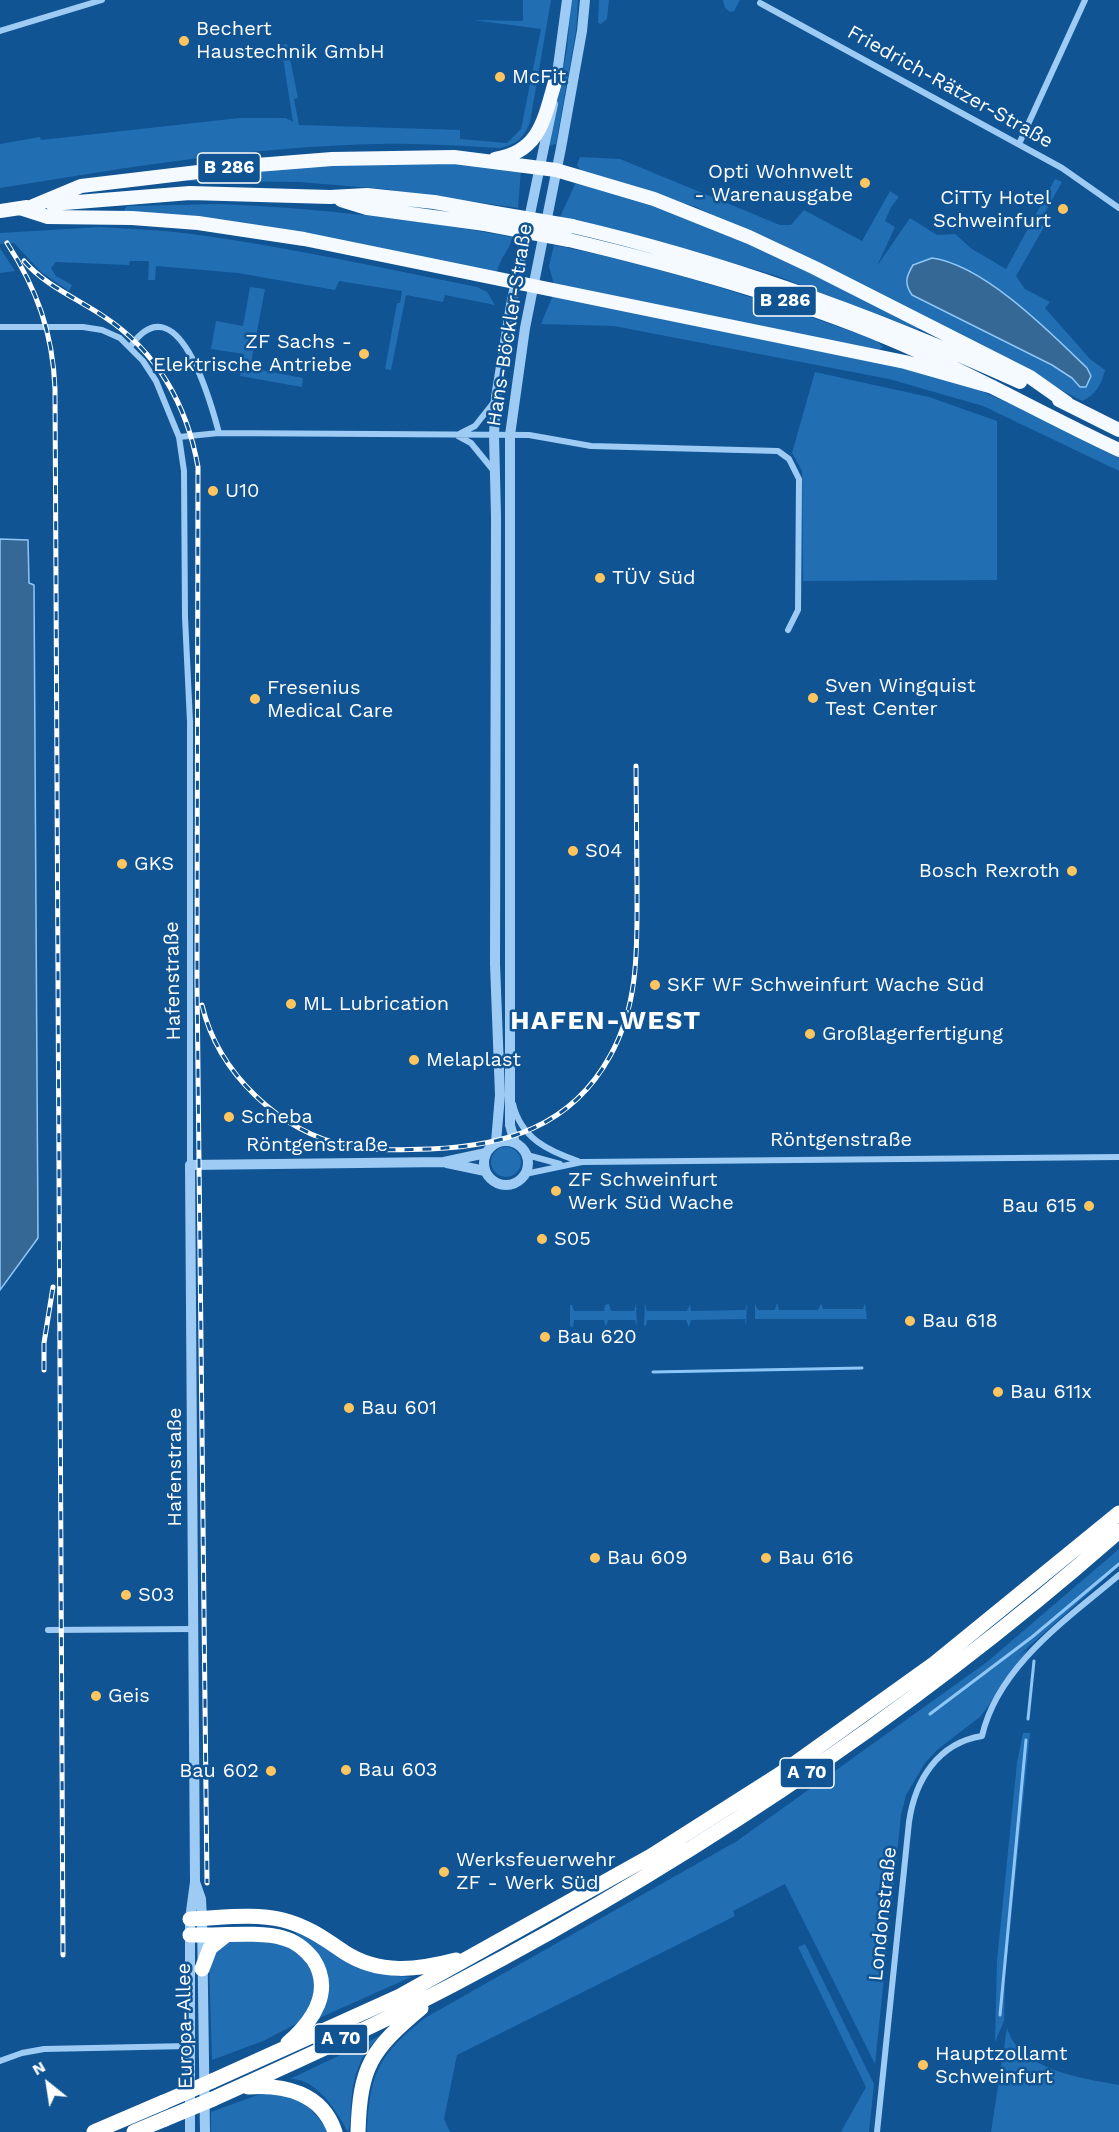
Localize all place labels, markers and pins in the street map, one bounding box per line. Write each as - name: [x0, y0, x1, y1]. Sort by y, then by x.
- place label: Bechert Haustechnik GmbH: [196, 17, 385, 64]
- marker: Bechert Haustechnik GmbH: [177, 34, 191, 48]
- place label: McFit: [512, 65, 566, 89]
- marker: McFit: [493, 70, 507, 84]
- place label: Opti Wohnwelt - Warenausgabe: [694, 160, 853, 207]
- marker: Opti Wohnwelt - Warenausgabe: [858, 176, 872, 190]
- place label: CiTTy Hotel Schweinfurt: [933, 186, 1051, 233]
- marker: CiTTy Hotel Schweinfurt: [1056, 202, 1070, 216]
- place label: ZF Sachs - Elektrische Antriebe: [153, 330, 352, 377]
- marker: ZF Sachs - Elektrische Antriebe: [357, 347, 371, 361]
- place label: U10: [225, 479, 259, 503]
- marker: U10: [206, 484, 220, 498]
- place label: TÜV Süd: [612, 566, 696, 590]
- marker: TÜV Süd: [593, 571, 607, 585]
- place label: Sven Wingquist Test Center: [825, 674, 976, 721]
- place label: Fresenius Medical Care: [267, 676, 393, 723]
- marker: Sven Wingquist Test Center: [806, 691, 820, 705]
- marker: Fresenius Medical Care: [248, 692, 262, 706]
- place label: S04: [585, 839, 622, 863]
- marker: S04: [566, 844, 580, 858]
- place label: GKS: [134, 852, 174, 876]
- marker: GKS: [115, 857, 129, 871]
- place label: Bosch Rexroth: [919, 859, 1060, 883]
- marker: Bosch Rexroth: [1065, 864, 1079, 878]
- place label: SKF WF Schweinfurt Wache Süd: [667, 973, 984, 997]
- marker: SKF WF Schweinfurt Wache Süd: [648, 978, 662, 992]
- place label: ML Lubrication: [303, 992, 449, 1016]
- marker: ML Lubrication: [284, 997, 298, 1011]
- place label: Großlagerfertigung: [822, 1022, 1003, 1046]
- marker: Großlagerfertigung: [803, 1027, 817, 1041]
- place label: Melaplast: [426, 1048, 521, 1072]
- marker: Melaplast: [407, 1053, 421, 1067]
- place label: Scheba: [241, 1105, 313, 1129]
- marker: Scheba: [222, 1110, 236, 1124]
- place label: ZF Schweinfurt Werk Süd Wache: [568, 1168, 734, 1215]
- marker: ZF Schweinfurt Werk Süd Wache: [549, 1184, 563, 1198]
- place label: Bau 615: [1002, 1194, 1077, 1218]
- marker: Bau 615: [1082, 1199, 1096, 1213]
- place label: S05: [554, 1227, 591, 1251]
- marker: S05: [535, 1232, 549, 1246]
- place label: Bau 618: [922, 1309, 998, 1333]
- marker: Bau 618: [903, 1314, 917, 1328]
- place label: Bau 620: [557, 1325, 637, 1349]
- marker: Bau 620: [538, 1330, 552, 1344]
- place label: Bau 611x: [1010, 1380, 1092, 1404]
- marker: Bau 611x: [991, 1385, 1005, 1399]
- place label: Bau 601: [361, 1396, 437, 1420]
- marker: Bau 601: [342, 1401, 356, 1415]
- place label: Bau 609: [607, 1546, 687, 1570]
- place label: Bau 616: [778, 1546, 854, 1570]
- marker: Bau 609: [588, 1551, 602, 1565]
- marker: Bau 616: [759, 1551, 773, 1565]
- place label: S03: [138, 1583, 175, 1607]
- marker: S03: [119, 1588, 133, 1602]
- place label: Geis: [108, 1684, 150, 1708]
- marker: Geis: [89, 1689, 103, 1703]
- place label: Bau 603: [358, 1758, 437, 1782]
- place label: Bau 602: [179, 1759, 259, 1783]
- marker: Bau 603: [339, 1763, 353, 1777]
- marker: Bau 602: [264, 1764, 278, 1778]
- place label: Werksfeuerwehr ZF - Werk Süd: [456, 1848, 616, 1895]
- marker: Werksfeuerwehr ZF - Werk Süd: [437, 1865, 451, 1879]
- place label: Hauptzollamt Schweinfurt: [935, 2042, 1067, 2089]
- marker: Hauptzollamt Schweinfurt: [916, 2058, 930, 2072]

